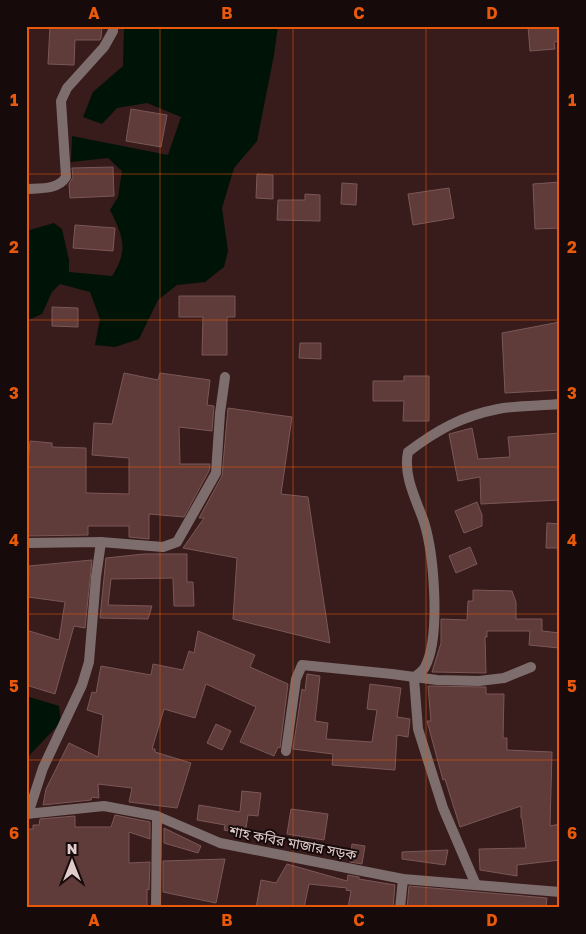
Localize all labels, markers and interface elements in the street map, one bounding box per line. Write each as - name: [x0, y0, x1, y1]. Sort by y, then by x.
- text: A: [88, 3, 100, 23]
- text: B: [221, 3, 233, 23]
- text: C: [353, 3, 365, 23]
- text: D: [486, 3, 498, 23]
- text: 1: [10, 90, 18, 110]
- text: 1: [568, 90, 576, 110]
- text: 2: [9, 237, 19, 257]
- text: 2: [567, 237, 577, 257]
- text: 3: [9, 383, 19, 403]
- text: 3: [567, 383, 577, 403]
- text: 4: [9, 530, 19, 550]
- text: 4: [567, 530, 577, 550]
- text: 5: [9, 676, 19, 696]
- text: 5: [567, 676, 577, 696]
- street label: শাহ কবির মাজার সড়ক: [227, 822, 359, 863]
- text: 6: [9, 823, 19, 843]
- text: 6: [567, 823, 577, 843]
- north arrow: [48, 836, 98, 886]
- text: N: [67, 840, 77, 857]
- text: A: [88, 910, 100, 930]
- text: B: [221, 910, 233, 930]
- text: C: [353, 910, 365, 930]
- text: D: [486, 910, 498, 930]

